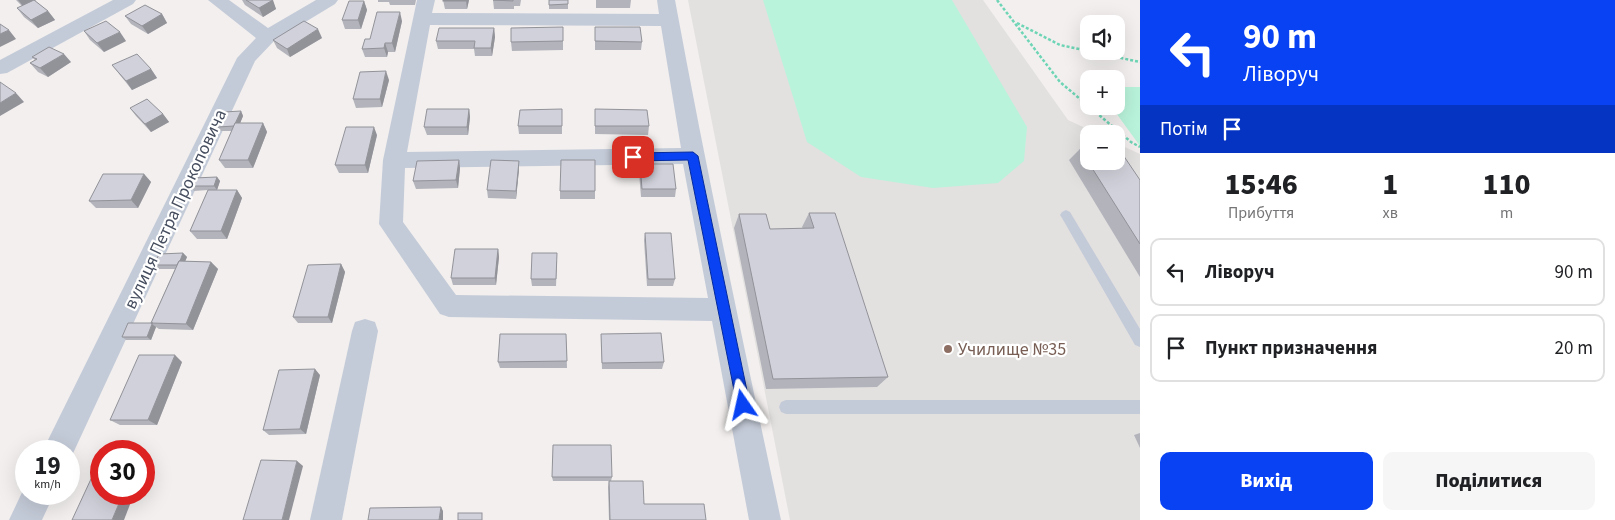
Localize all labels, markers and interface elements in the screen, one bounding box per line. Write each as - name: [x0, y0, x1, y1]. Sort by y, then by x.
- text: 90 m: [1243, 12, 1317, 62]
- map controls: [1080, 15, 1125, 170]
- button: sound: [1080, 15, 1125, 60]
- icon: left: [1160, 20, 1225, 85]
- text: Ліворуч: [1243, 58, 1319, 90]
- button: +: [1080, 70, 1125, 115]
- street label: вулиця Петра Прокоповича: [118, 105, 233, 313]
- icon: arrive: [1218, 115, 1246, 143]
- text: Потім: [1160, 116, 1208, 143]
- button: −: [1080, 125, 1125, 170]
- pin: [612, 136, 654, 178]
- icon: arrive: [619, 143, 647, 171]
- text: 15:46: [1224, 163, 1298, 206]
- text: 1: [1382, 163, 1398, 206]
- text: 110: [1483, 163, 1531, 206]
- text: Прибуття: [1228, 202, 1294, 224]
- text: хв: [1383, 202, 1398, 224]
- text: m: [1500, 202, 1513, 224]
- icon: left: [1162, 258, 1190, 286]
- text: Ліворуч: [1205, 259, 1274, 286]
- text: 90 m: [1555, 259, 1593, 286]
- icon: arrive: [1162, 334, 1190, 362]
- text: Пункт призначення: [1205, 335, 1377, 362]
- text: 20 m: [1555, 335, 1593, 362]
- place label: Училище №35: [958, 337, 1066, 362]
- marker: Училище №35: [942, 343, 954, 355]
- position arrow: [716, 378, 768, 430]
- speed limit sign: 30: [90, 440, 155, 505]
- text: 19: [34, 448, 61, 484]
- button: Вихід: [1160, 452, 1373, 510]
- button: Поділитися: [1383, 452, 1595, 510]
- text: km/h: [34, 476, 61, 493]

